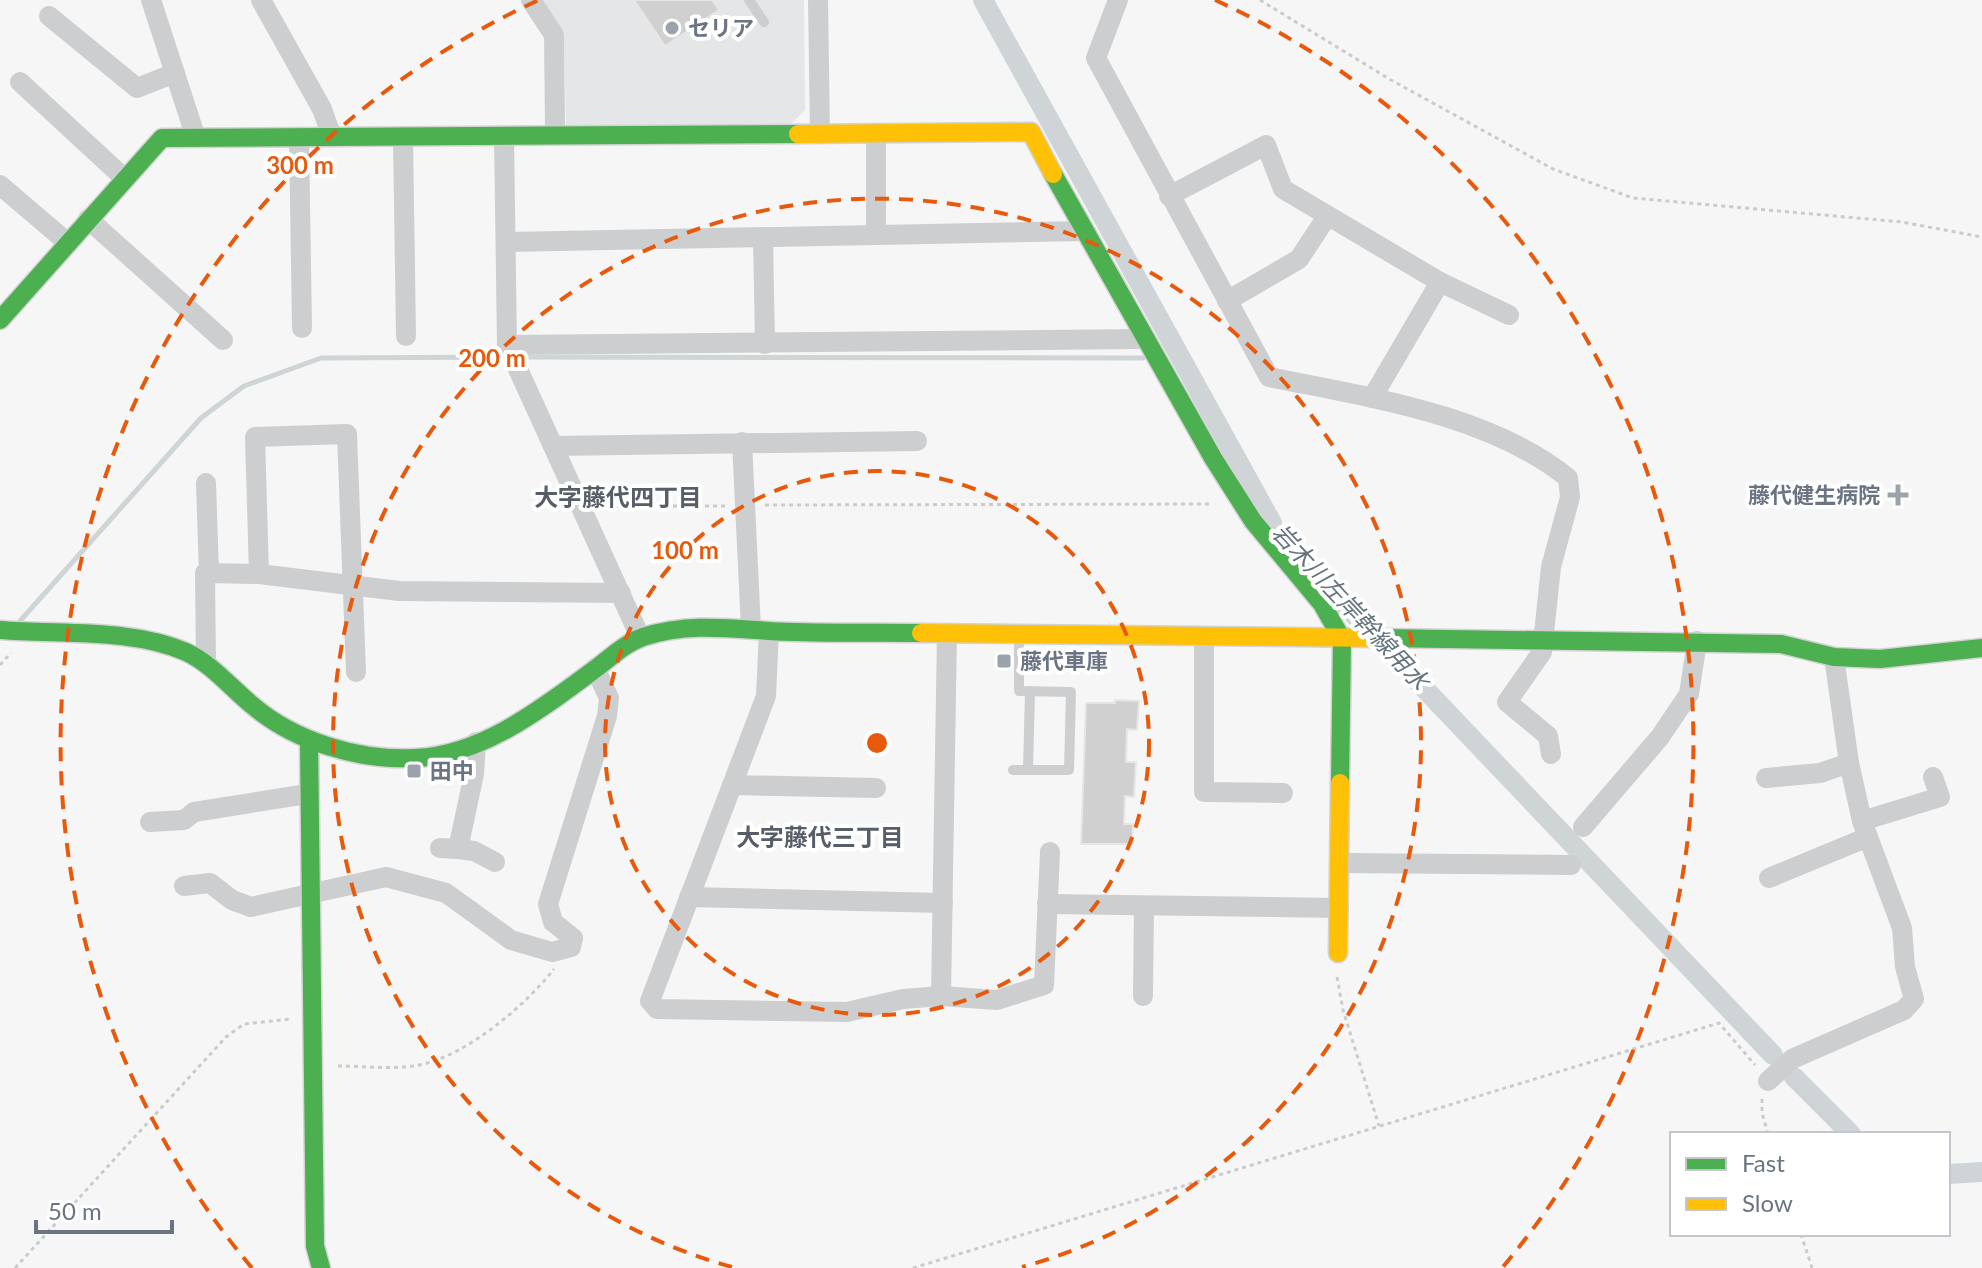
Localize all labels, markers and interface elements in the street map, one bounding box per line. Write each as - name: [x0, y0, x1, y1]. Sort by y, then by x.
- place label: セリア: [688, 14, 754, 41]
- marker: セリア: [663, 19, 681, 37]
- text: 300 m: [266, 150, 334, 179]
- text: 200 m: [458, 343, 526, 372]
- place label: 藤代健生病院: [1748, 481, 1880, 508]
- district label: 大字藤代四丁目: [534, 482, 702, 511]
- marker: 藤代健生病院: [1887, 484, 1909, 506]
- water label: 岩木川左岸幹線用水: [1267, 517, 1437, 697]
- text: 100 m: [651, 535, 719, 564]
- place label: 藤代車庫: [1020, 647, 1108, 674]
- marker: 藤代車庫: [995, 652, 1013, 670]
- centre of rings: [863, 729, 891, 757]
- place label: 田中: [430, 757, 474, 784]
- marker: 田中: [405, 762, 423, 780]
- district label: 大字藤代三丁目: [736, 822, 904, 851]
- legend: [1670, 1132, 1950, 1236]
- text: Fast: [1742, 1148, 1785, 1177]
- scale bar: [36, 1184, 172, 1234]
- text: Slow: [1742, 1188, 1793, 1217]
- text: 50 m: [48, 1196, 102, 1225]

